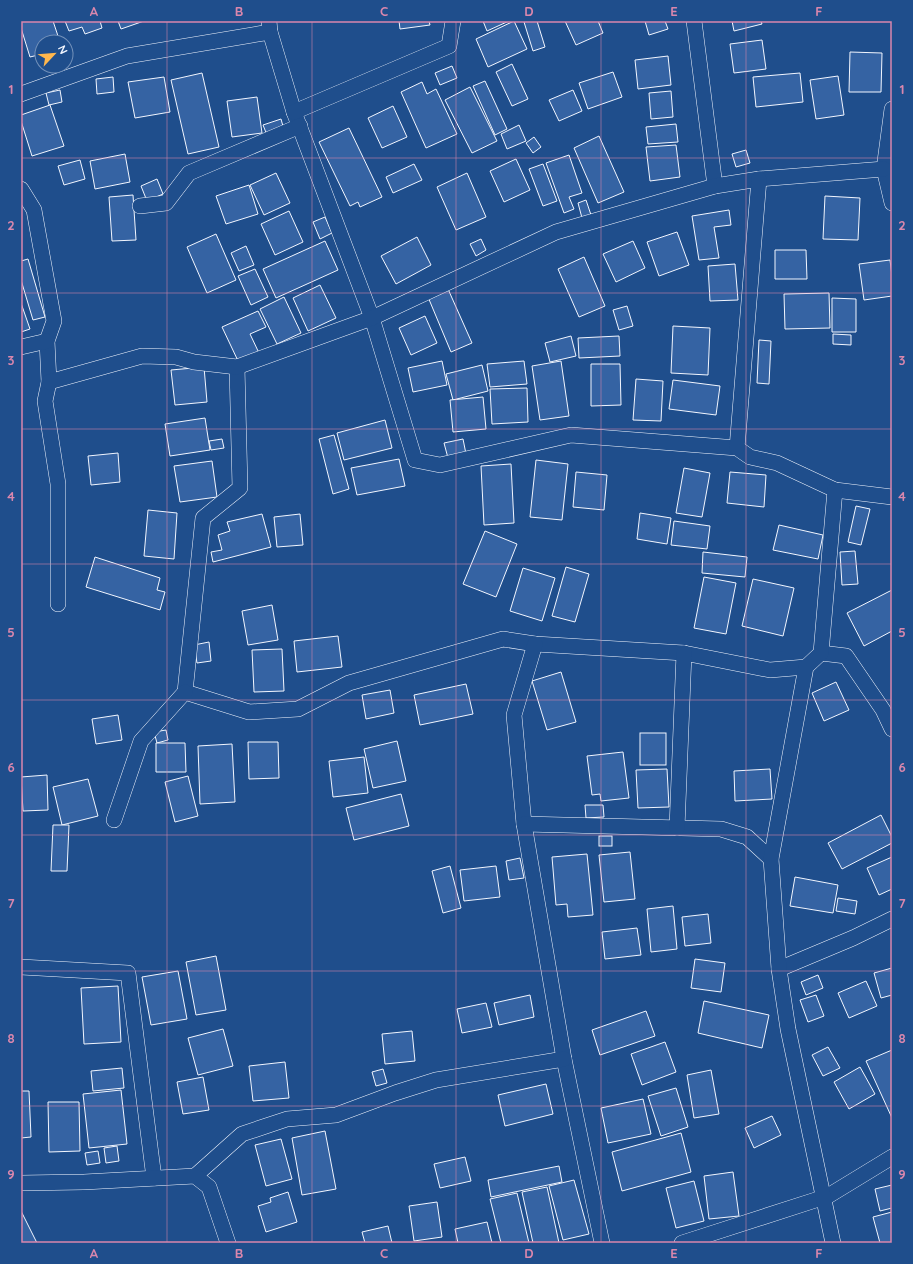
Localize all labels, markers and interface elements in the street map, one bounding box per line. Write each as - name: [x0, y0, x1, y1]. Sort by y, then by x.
- text: A: [90, 3, 99, 19]
- text: B: [235, 3, 243, 19]
- text: C: [380, 3, 388, 19]
- text: D: [524, 3, 534, 19]
- text: E: [670, 3, 678, 19]
- text: F: [815, 3, 823, 19]
- north arrow: [34, 34, 74, 74]
- text: N: [55, 43, 71, 56]
- text: 1: [8, 81, 14, 97]
- text: 1: [899, 81, 905, 97]
- text: 2: [7, 217, 15, 233]
- text: 2: [898, 217, 906, 233]
- text: 3: [8, 352, 15, 368]
- text: 3: [899, 352, 906, 368]
- text: 4: [7, 488, 15, 504]
- text: 4: [898, 488, 906, 504]
- text: 5: [7, 624, 15, 640]
- text: 5: [898, 624, 906, 640]
- text: 6: [7, 759, 15, 775]
- text: 6: [898, 759, 906, 775]
- text: 7: [7, 895, 15, 911]
- text: 7: [898, 895, 906, 911]
- text: 8: [7, 1030, 15, 1046]
- text: 8: [898, 1030, 906, 1046]
- text: 9: [7, 1166, 15, 1182]
- text: 9: [898, 1166, 906, 1182]
- text: A: [90, 1245, 99, 1261]
- text: B: [235, 1245, 243, 1261]
- text: C: [380, 1245, 388, 1261]
- text: D: [524, 1245, 534, 1261]
- text: E: [670, 1245, 678, 1261]
- text: F: [815, 1245, 823, 1261]

